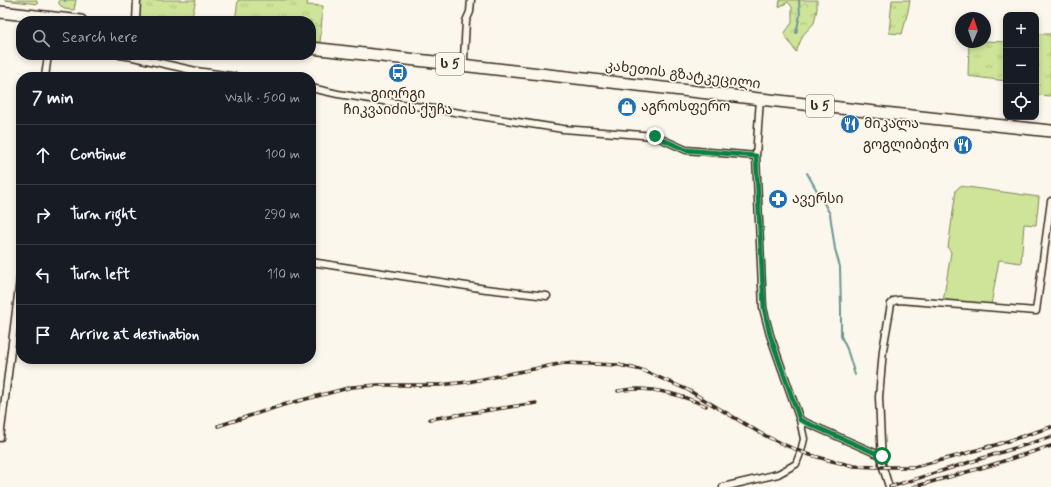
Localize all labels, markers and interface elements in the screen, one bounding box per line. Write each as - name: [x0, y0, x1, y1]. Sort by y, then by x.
- north arrow: [955, 12, 991, 48]
- map controls: [1003, 12, 1039, 120]
- button: +: [1003, 12, 1039, 48]
- search box: [16, 16, 316, 60]
- icon: search: [30, 27, 52, 49]
- text: Search here: [62, 28, 138, 48]
- button: −: [1003, 48, 1039, 84]
- road number: ს 5: [436, 53, 464, 75]
- street label: კახეთის გზატკეცილი: [604, 57, 762, 93]
- bus stop icon: გიორგი ჩიკვაიძის ქუჩა: [387, 62, 409, 84]
- button: locate: [1003, 84, 1039, 120]
- place label: გიორგი ჩიკვაიძის ქუჩა: [343, 85, 453, 119]
- text: 7 min: [32, 87, 74, 109]
- text: Walk · 500 m: [225, 90, 300, 107]
- road number: ს 5: [806, 95, 834, 117]
- shop icon: აგროსფერო: [616, 96, 638, 118]
- place label: აგროსფერო: [641, 98, 730, 116]
- restaurant icon: მიკალა: [839, 113, 861, 135]
- place label: მიკალა: [864, 115, 919, 133]
- route end: [646, 127, 664, 145]
- restaurant icon: გოგლიბიჭო: [952, 134, 974, 156]
- place label: გოგლიბიჭო: [863, 136, 949, 154]
- icon: ahead: [32, 144, 54, 166]
- text: Continue: [70, 145, 126, 165]
- text: 100 m: [265, 146, 300, 163]
- pharmacy icon: ავერსი: [767, 188, 789, 210]
- place label: ავერსი: [792, 190, 844, 208]
- icon: right: [32, 204, 54, 226]
- text: Turn right: [70, 205, 137, 225]
- text: 290 m: [264, 206, 300, 223]
- icon: left: [32, 264, 54, 286]
- text: Turn left: [70, 265, 130, 285]
- text: 110 m: [267, 266, 300, 283]
- icon: arrive: [32, 324, 54, 346]
- text: Arrive at destination: [70, 325, 199, 345]
- route start: [873, 447, 891, 465]

